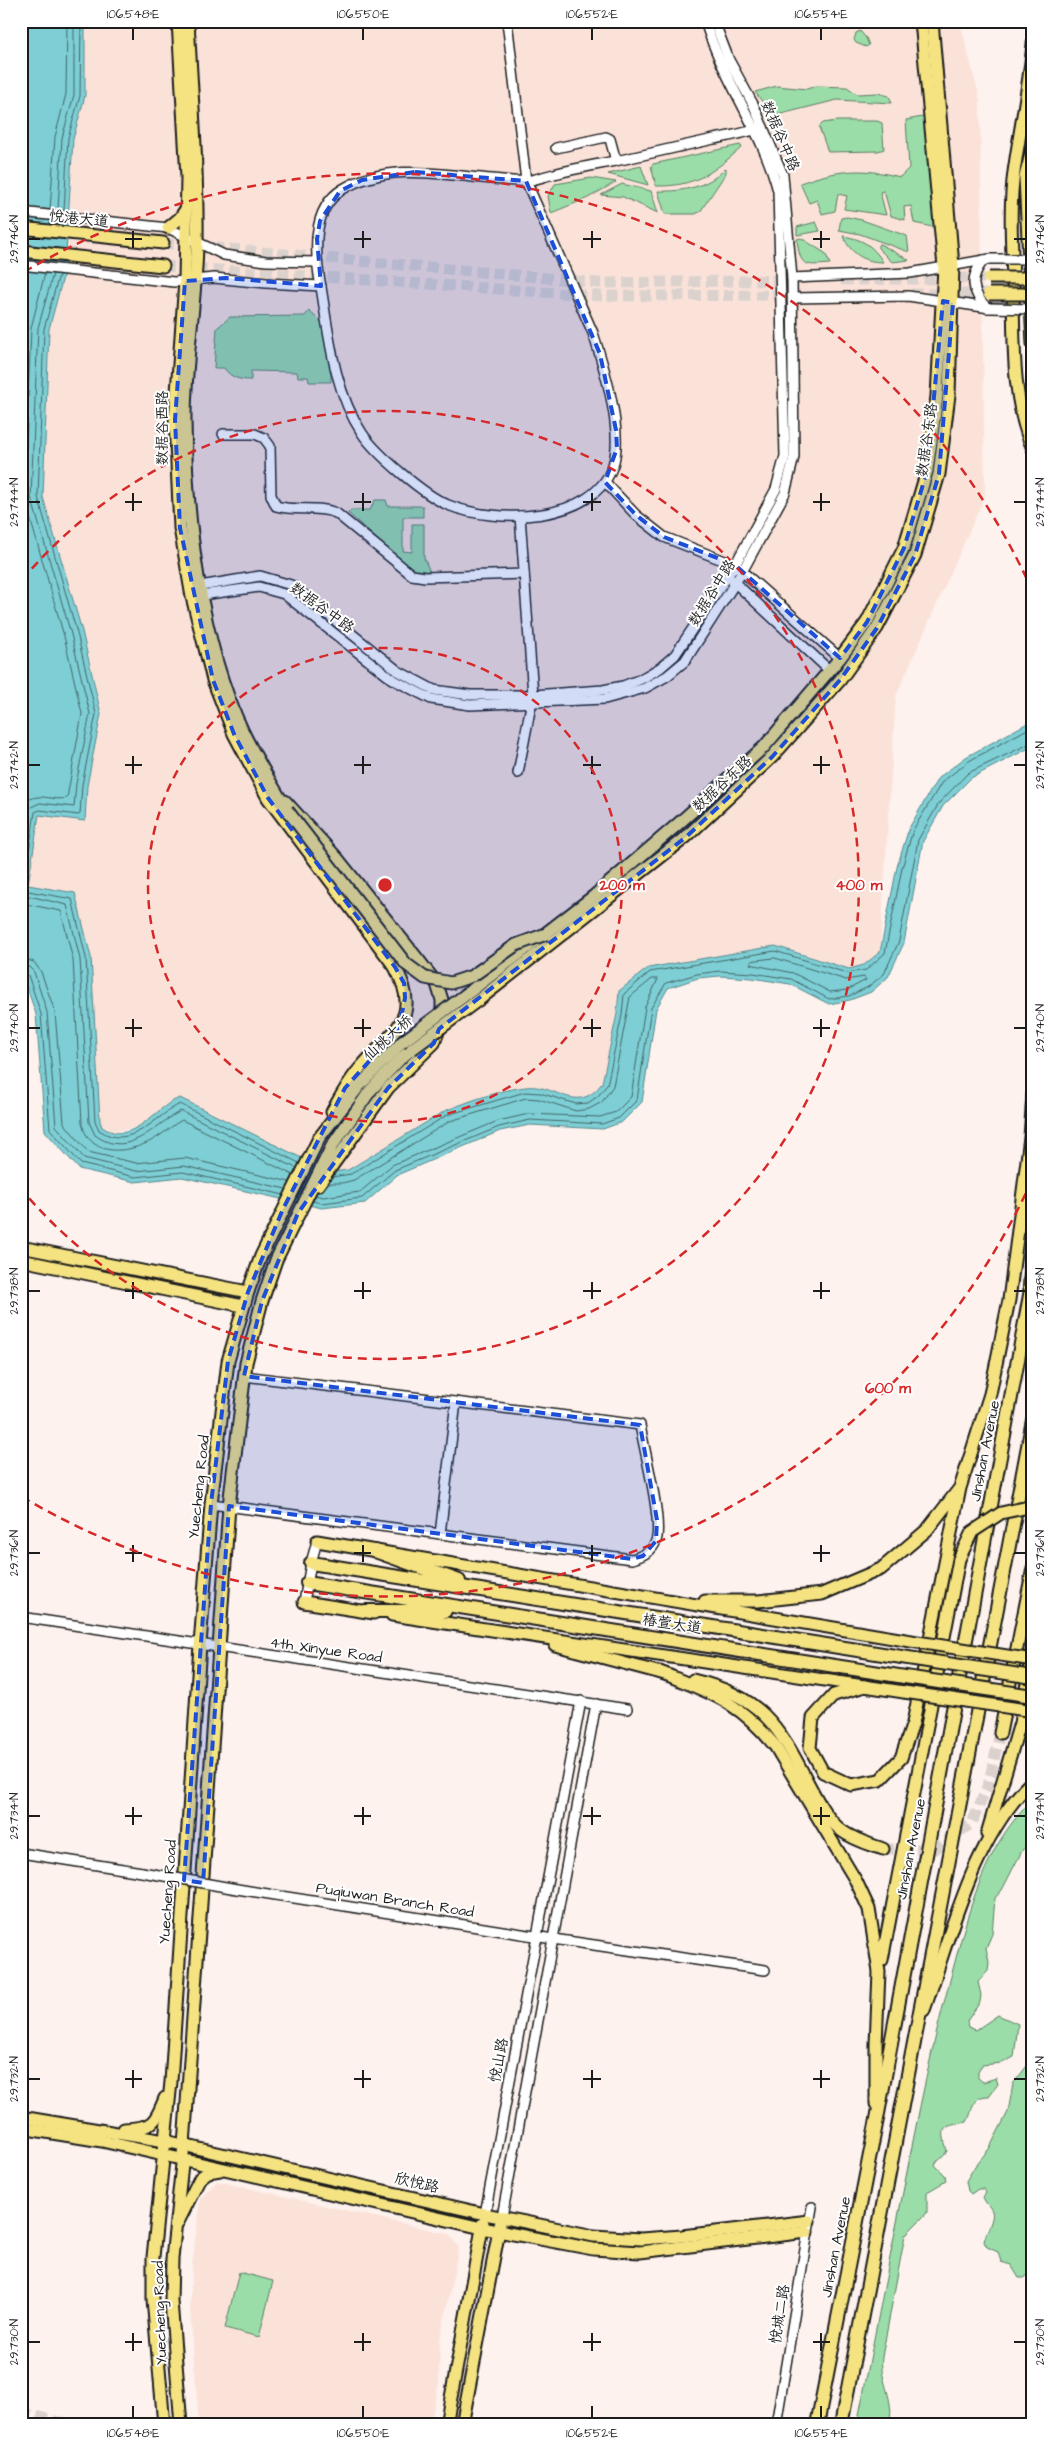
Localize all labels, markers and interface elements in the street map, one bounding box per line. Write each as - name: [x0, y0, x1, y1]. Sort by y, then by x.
- text: 106.548°E: [107, 6, 159, 23]
- text: 106.550°E: [337, 6, 389, 23]
- text: 106.552°E: [566, 6, 618, 23]
- text: 106.554°E: [794, 6, 848, 23]
- street label: 数据谷中路: [756, 97, 804, 175]
- street label: 悦港大道: [48, 205, 110, 233]
- text: 29.746°N: [6, 214, 23, 263]
- text: 29.746°N: [1032, 214, 1049, 263]
- street label: 数据谷西路: [152, 390, 173, 466]
- street label: 数据谷东路: [911, 401, 943, 479]
- text: 29.744°N: [6, 477, 23, 527]
- text: 29.744°N: [1032, 477, 1049, 527]
- street label: 数据谷中路: [683, 556, 741, 630]
- street label: 数据谷中路: [285, 577, 359, 639]
- text: 29.742°N: [6, 741, 23, 789]
- text: 29.742°N: [1032, 741, 1049, 789]
- street label: 数据谷东路: [687, 751, 757, 817]
- text: 200 m: [598, 875, 645, 896]
- text: 400 m: [836, 875, 883, 896]
- centre of rings: [376, 876, 394, 894]
- text: 29.740°N: [6, 1003, 23, 1052]
- text: 29.740°N: [1032, 1003, 1049, 1052]
- street label: 仙桃大桥: [359, 1010, 417, 1066]
- text: 29.738°N: [6, 1267, 23, 1314]
- text: 29.738°N: [1032, 1267, 1049, 1314]
- text: 600 m: [865, 1378, 911, 1399]
- street label: Jinshan Avenue: [965, 1399, 1005, 1503]
- street label: Yuecheng Road: [183, 1434, 216, 1540]
- text: 29.736°N: [6, 1529, 23, 1576]
- text: 29.736°N: [1032, 1529, 1049, 1576]
- street label: 椿萱大道: [641, 1609, 703, 1639]
- street label: 4th Xinyue Road: [268, 1632, 384, 1669]
- text: 29.734°N: [6, 1792, 23, 1840]
- text: 29.734°N: [1032, 1792, 1049, 1840]
- street label: Jinshan Avenue: [891, 1797, 931, 1901]
- street label: Yuecheng Road: [154, 1839, 183, 1945]
- street label: Puqiuwan Branch Road: [315, 1877, 476, 1923]
- street label: 悦山路: [484, 2036, 514, 2084]
- text: 29.732°N: [6, 2056, 23, 2102]
- text: 29.732°N: [1032, 2056, 1049, 2102]
- street label: 欣悦路: [393, 2168, 441, 2198]
- street label: Jinshan Avenue: [816, 2195, 856, 2299]
- street label: Yuecheng Road: [148, 2260, 173, 2366]
- street label: 悦城二路: [765, 2283, 795, 2345]
- text: 29.730°N: [6, 2318, 23, 2365]
- text: 29.730°N: [1032, 2318, 1049, 2365]
- text: 106.548°E: [107, 2425, 159, 2442]
- text: 106.550°E: [337, 2425, 389, 2442]
- text: 106.552°E: [566, 2425, 618, 2442]
- text: 106.554°E: [794, 2425, 848, 2442]

